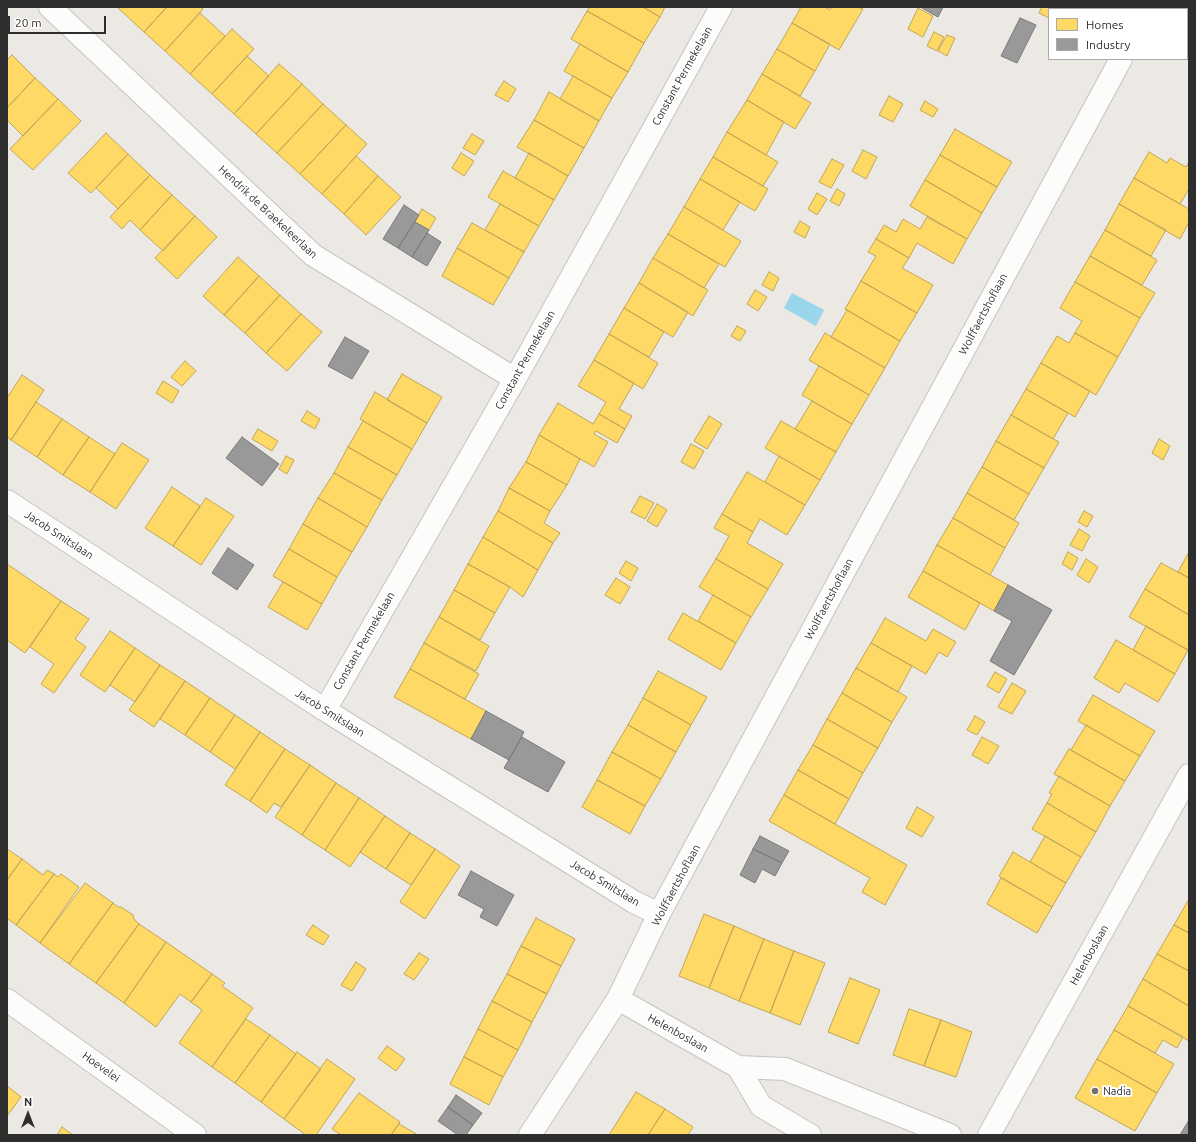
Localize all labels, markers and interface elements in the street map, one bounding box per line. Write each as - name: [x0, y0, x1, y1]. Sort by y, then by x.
- scale bar: [10, 8, 108, 34]
- legend: [1048, 8, 1188, 60]
- text: 20 m: [15, 16, 42, 29]
- text: Homes: [1086, 18, 1124, 31]
- street label: Constant Permekelaan: [649, 24, 715, 128]
- text: Industry: [1086, 38, 1130, 51]
- street label: Hendrik de Braekeleerlaan: [216, 163, 320, 261]
- street label: Wolffaertshoflaan: [956, 271, 1010, 357]
- street label: Constant Permekelaan: [492, 308, 558, 412]
- street label: Jacob Smitslaan: [22, 508, 96, 562]
- street label: Wolffaertshoflaan: [802, 556, 856, 642]
- street label: Constant Permekelaan: [330, 589, 398, 693]
- street label: Jacob Smitslaan: [293, 686, 367, 740]
- street label: Wolffaertshoflaan: [649, 842, 703, 928]
- street label: Jacob Smitslaan: [568, 857, 642, 909]
- street label: Helenboslaan: [1067, 922, 1111, 988]
- street label: Helenboslaan: [645, 1011, 711, 1055]
- street label: Hoevelei: [80, 1049, 122, 1085]
- place label: Nadia: [1103, 1084, 1131, 1098]
- marker: Nadia: [1090, 1086, 1100, 1096]
- north arrow: [8, 1094, 48, 1134]
- text: N: [24, 1096, 32, 1108]

